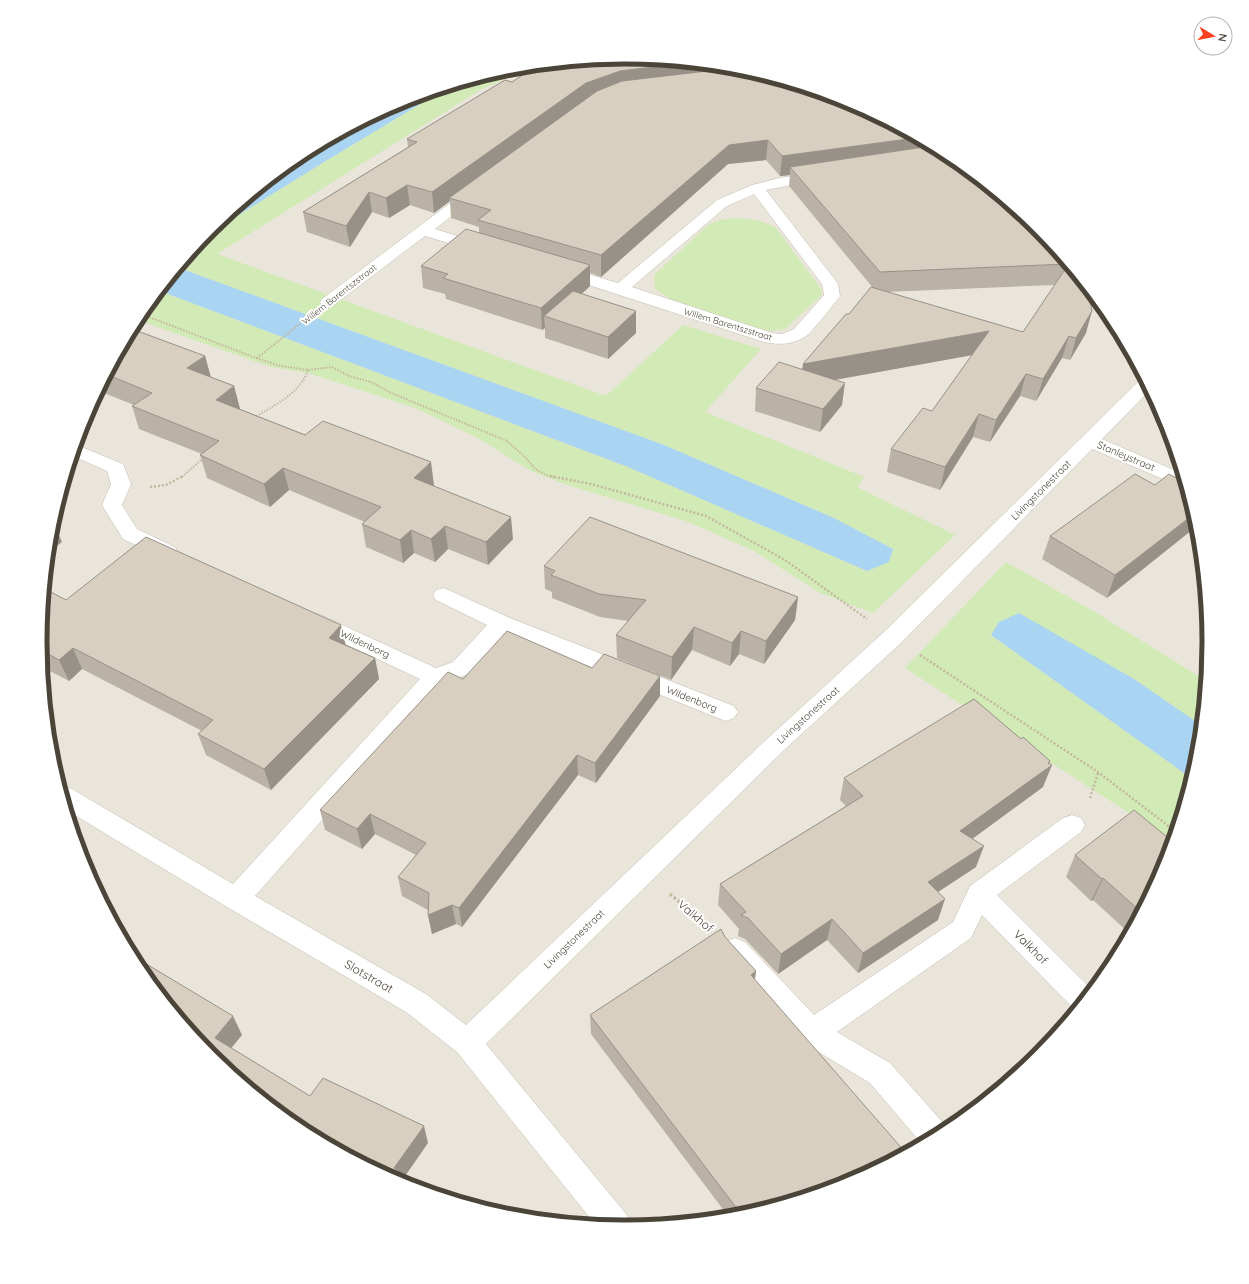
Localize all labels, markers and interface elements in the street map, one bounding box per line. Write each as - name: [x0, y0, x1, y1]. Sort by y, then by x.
- north arrow: [1193, 16, 1233, 56]
- text: N: [1215, 33, 1230, 43]
- street label: Willem Barentszstraat: [299, 261, 379, 327]
- street label: Willem Barentszstraat: [683, 305, 773, 343]
- street label: Stanleystraat: [1095, 438, 1157, 474]
- street label: Livingstonestraat: [1008, 457, 1074, 523]
- street label: Wildenborg: [338, 627, 392, 661]
- street label: Wildenborg: [665, 683, 719, 715]
- street label: Livingstonestraat: [774, 683, 842, 747]
- street label: Valkhof: [675, 897, 718, 936]
- street label: Livingstonestraat: [541, 906, 608, 971]
- street label: Valkhof: [1011, 927, 1052, 968]
- street label: Slotstraat: [342, 956, 396, 996]

